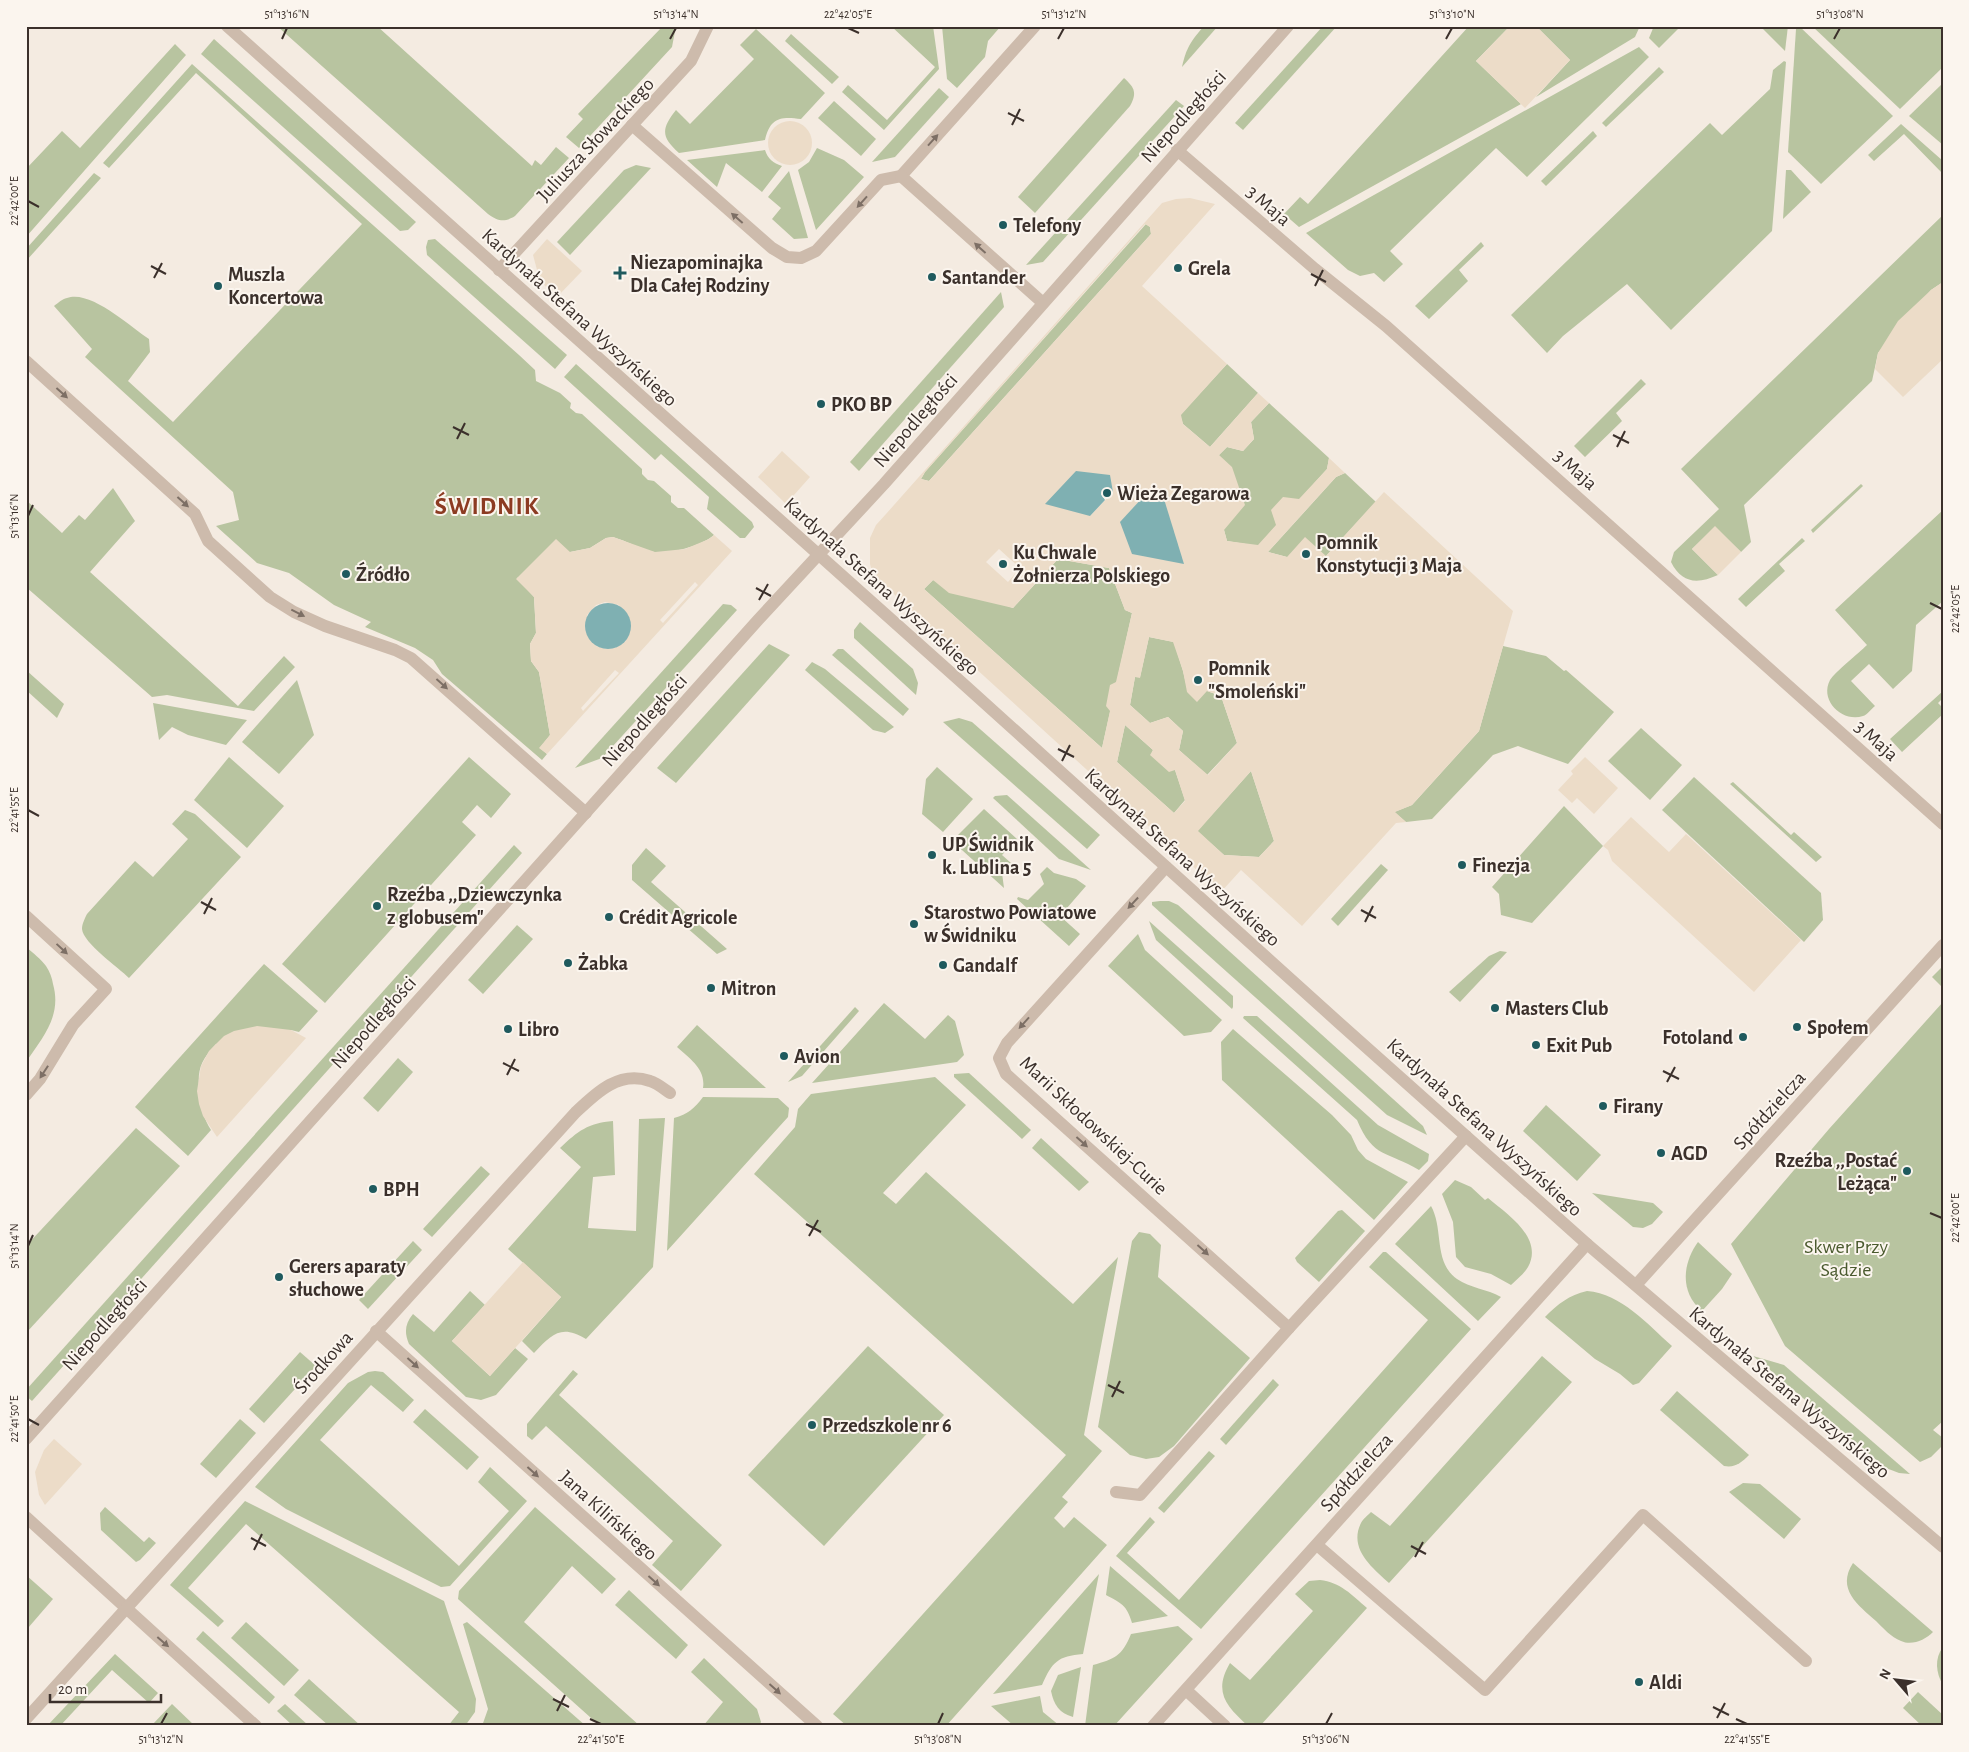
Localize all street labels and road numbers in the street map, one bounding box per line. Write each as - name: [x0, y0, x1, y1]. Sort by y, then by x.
- street label: Niepodległości: [1137, 67, 1230, 167]
- street label: Juliusza Słowackiego: [533, 74, 658, 205]
- street label: 3 Maja: [1243, 182, 1294, 230]
- street label: Kardynała Stefana Wyszyńskiego: [478, 225, 681, 411]
- street label: Niepodległości: [870, 370, 962, 471]
- street label: 3 Maja: [1550, 445, 1601, 494]
- street label: Kardynała Stefana Wyszyńskiego: [780, 494, 983, 680]
- street label: Niepodległości: [598, 671, 691, 771]
- street label: 3 Maja: [1851, 716, 1902, 765]
- street label: Kardynała Stefana Wyszyńskiego: [1081, 765, 1284, 951]
- street label: Niepodległości: [327, 973, 420, 1073]
- street label: Kardynała Stefana Wyszyńskiego: [1383, 1035, 1586, 1221]
- street label: Marii Skłodowskiej-Curie: [1016, 1052, 1171, 1199]
- street label: Spółdzielcza: [1730, 1068, 1810, 1154]
- street label: Niepodległości: [58, 1275, 151, 1375]
- street label: Kardynała Stefana Wyszyńskiego: [1685, 1303, 1894, 1482]
- street label: Środkowa: [290, 1327, 357, 1398]
- street label: Spółdzielcza: [1317, 1430, 1397, 1516]
- street label: Jana Kilińskiego: [556, 1467, 661, 1565]

